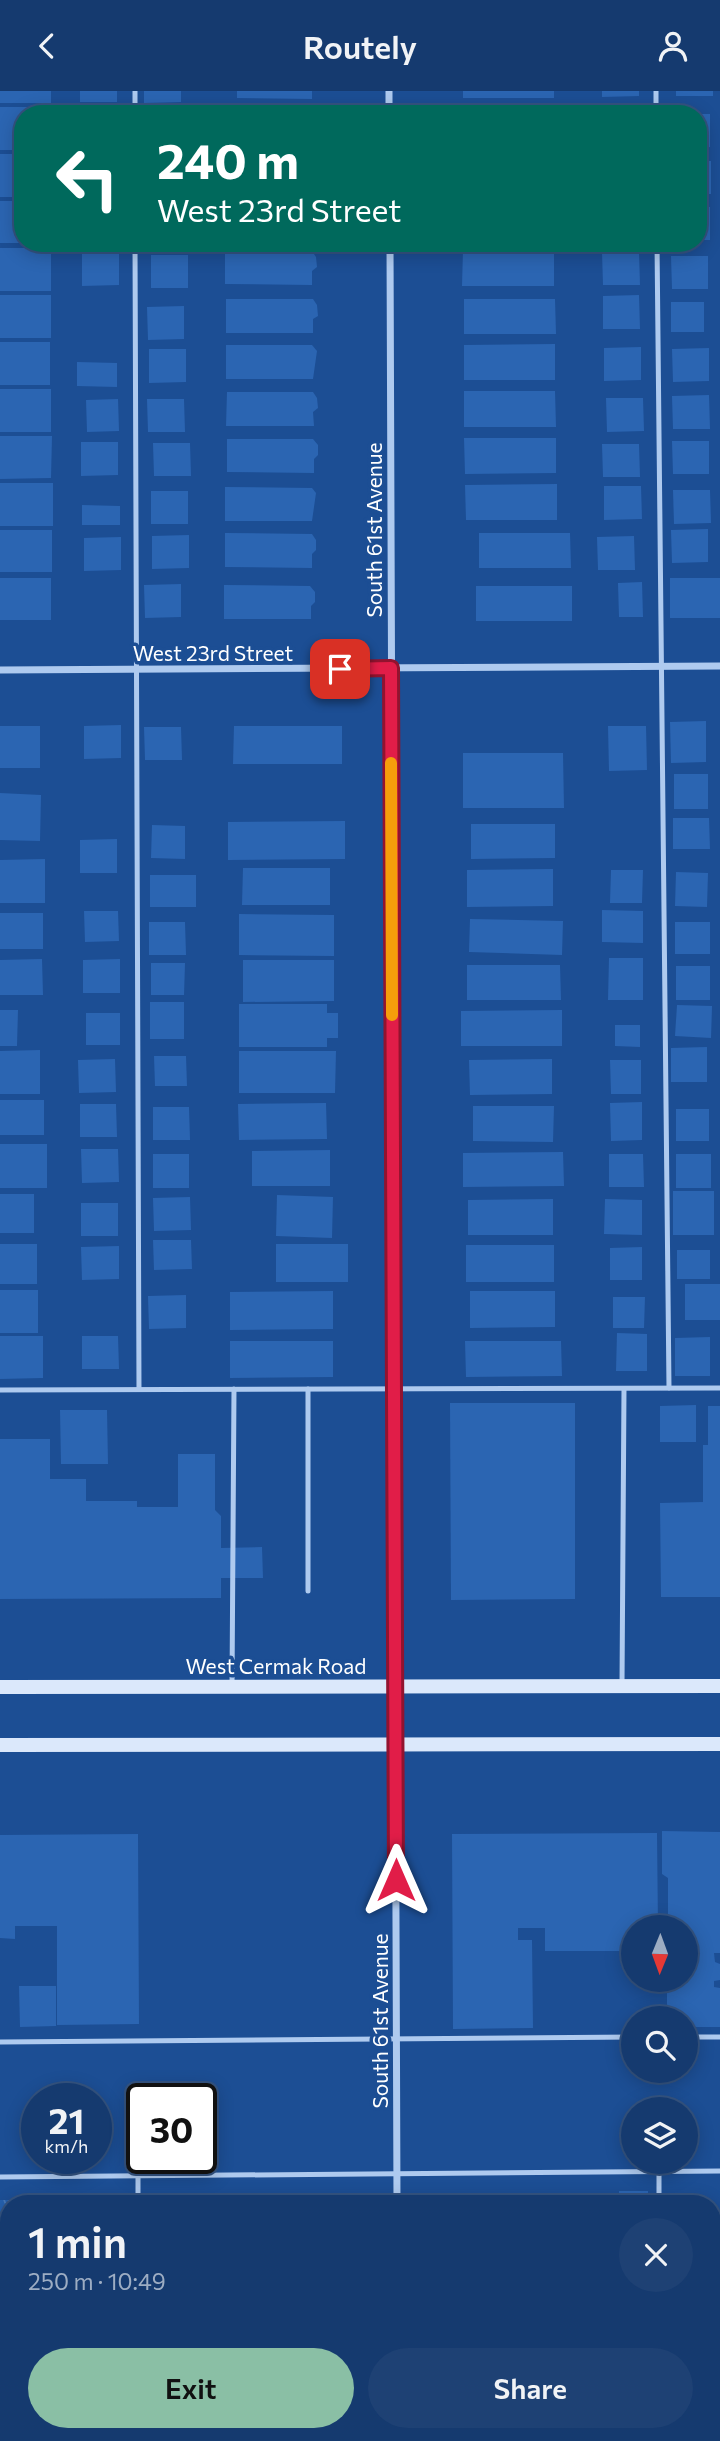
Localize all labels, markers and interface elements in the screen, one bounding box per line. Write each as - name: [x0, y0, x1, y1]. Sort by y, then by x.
- text: Routely: [303, 26, 417, 66]
- icon: back: [28, 27, 66, 65]
- icon: person: [654, 27, 692, 65]
- text: 240 m: [157, 129, 299, 189]
- icon: left: [42, 133, 133, 224]
- text: West 23rd Street: [157, 189, 401, 229]
- street label: South 61st Avenue: [361, 442, 386, 618]
- pin: [310, 639, 370, 699]
- street label: West 23rd Street: [133, 640, 293, 665]
- icon: arrive: [321, 650, 359, 688]
- street label: West Cermak Road: [186, 1653, 366, 1678]
- position arrow: [359, 1843, 433, 1917]
- north arrow: [621, 1915, 698, 1991]
- map controls: [621, 1915, 698, 2174]
- street label: South 61st Avenue: [367, 1933, 392, 2109]
- button: search: [621, 2006, 698, 2083]
- speed limit sign: 30: [126, 2083, 217, 2174]
- button: layers: [621, 2097, 698, 2174]
- text: 21: [49, 2098, 84, 2141]
- text: km/h: [45, 2135, 88, 2157]
- text: 1 min: [28, 2215, 127, 2267]
- button: close: [619, 2218, 693, 2292]
- text: 250 m · 10:49: [28, 2267, 166, 2295]
- button: Exit: [28, 2348, 354, 2428]
- button: Share: [368, 2348, 693, 2428]

